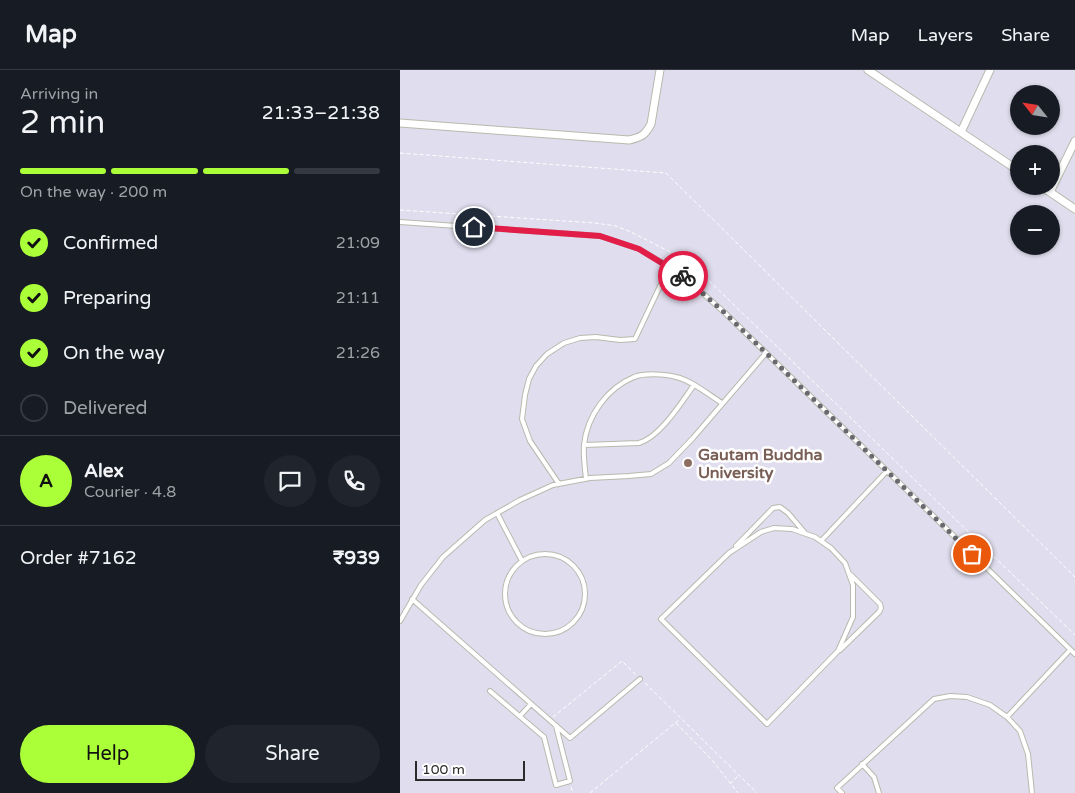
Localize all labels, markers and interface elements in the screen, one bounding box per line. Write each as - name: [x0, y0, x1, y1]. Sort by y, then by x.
- text: Map: [25, 20, 77, 49]
- text: Map: [851, 24, 890, 46]
- text: Layers: [918, 24, 973, 46]
- text: Share: [1001, 24, 1050, 46]
- text: Arriving in: [20, 84, 98, 104]
- north arrow: [1010, 85, 1060, 135]
- map controls: [1010, 85, 1060, 255]
- text: 21:33–21:38: [262, 102, 380, 124]
- text: 2 min: [20, 104, 105, 142]
- button: +: [1010, 145, 1060, 195]
- text: On the way · 200 m: [20, 182, 167, 202]
- button: −: [1010, 205, 1060, 255]
- pin: [453, 206, 495, 248]
- icon: home: [460, 213, 488, 241]
- icon: check: [20, 229, 48, 257]
- text: Confirmed: [63, 232, 158, 254]
- text: 21:09: [336, 233, 380, 253]
- courier: [658, 251, 708, 301]
- icon: bike: [669, 262, 697, 290]
- icon: check: [20, 284, 48, 312]
- text: Preparing: [63, 287, 152, 309]
- text: 21:11: [336, 288, 380, 308]
- icon: check: [20, 339, 48, 367]
- text: On the way: [63, 342, 165, 364]
- text: 21:26: [336, 343, 380, 363]
- text: Delivered: [63, 397, 148, 419]
- place label: Gautam Buddha University: [698, 445, 822, 483]
- button: chat: [264, 455, 316, 507]
- button: phone: [328, 455, 380, 507]
- marker: Gautam Buddha University: [682, 457, 694, 469]
- text: Alex: [84, 460, 124, 482]
- text: A: [39, 470, 53, 492]
- text: Courier · 4.8: [84, 482, 176, 502]
- pin: [951, 533, 993, 575]
- icon: bag: [958, 540, 986, 568]
- text: Order #7162: [20, 547, 137, 569]
- text: ₹939: [333, 547, 380, 569]
- button: Help: [20, 725, 195, 783]
- button: Share: [205, 725, 380, 783]
- scale bar: [415, 758, 525, 781]
- text: 100 m: [422, 761, 465, 778]

